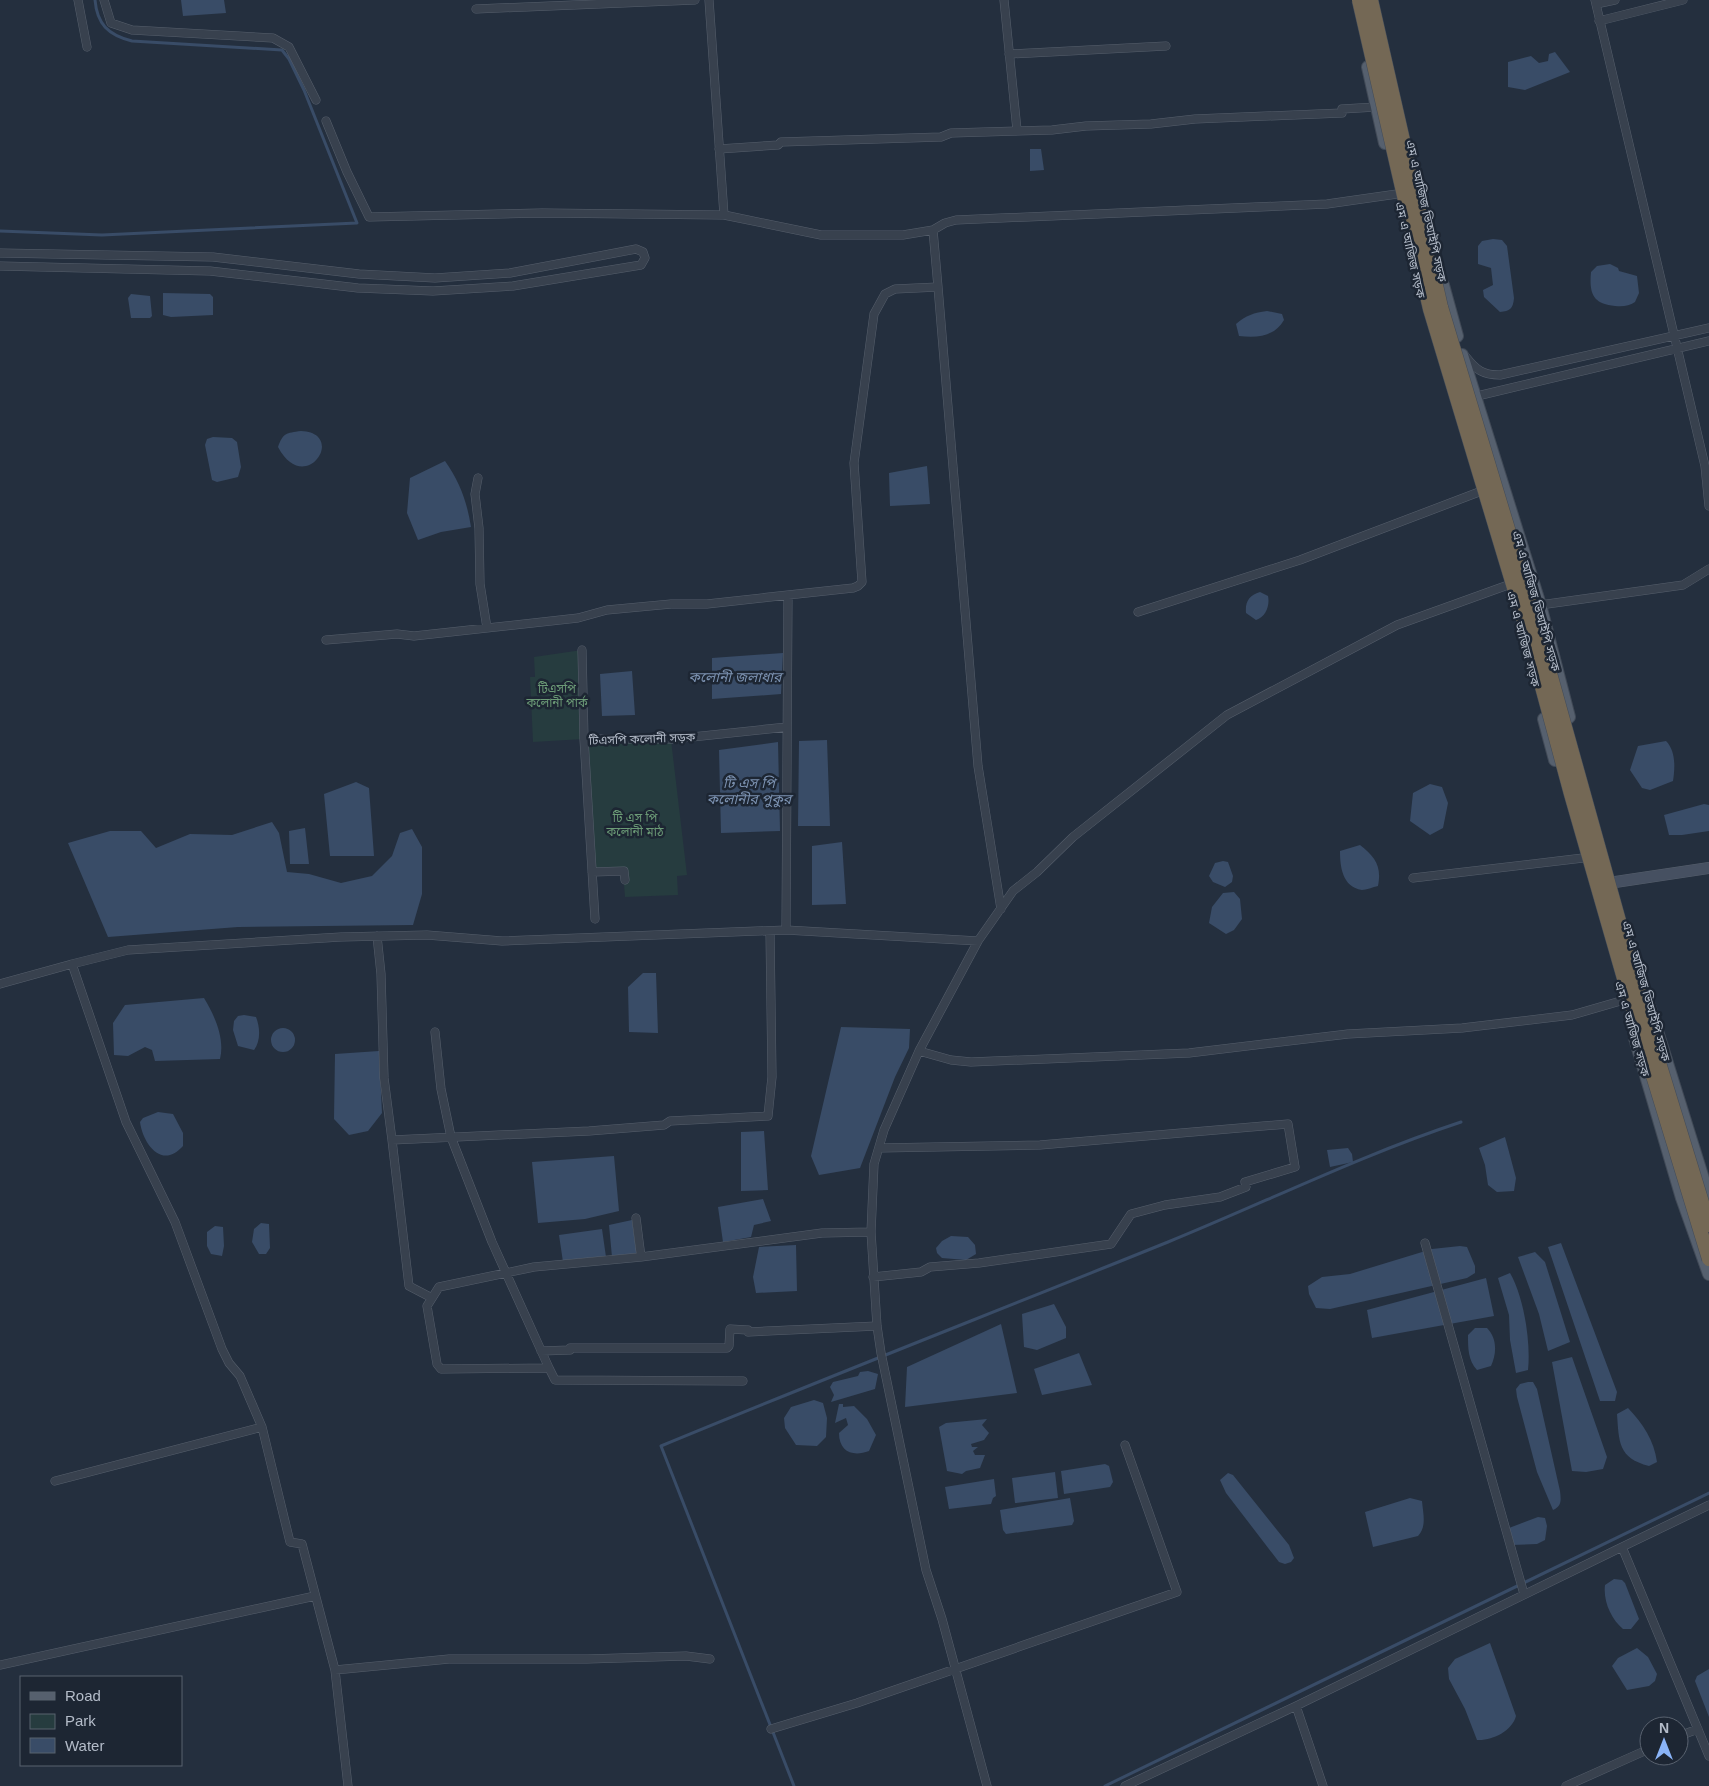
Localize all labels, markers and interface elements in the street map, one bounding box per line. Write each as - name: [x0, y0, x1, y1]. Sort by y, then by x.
- street label: এম এ আজিজ ভিআইপি সড়ক: [1403, 138, 1450, 284]
- street label: এম এ আজিজ সড়ক: [1392, 200, 1429, 300]
- street label: এম এ আজিজ ভিআইপি সড়ক: [1509, 529, 1564, 673]
- street label: এম এ আজিজ সড়ক: [1504, 589, 1544, 689]
- water label: কলোনী জলাধার: [689, 669, 784, 685]
- park label: টিএসপি কলোনী পার্ক: [525, 681, 588, 710]
- street label: টিএসপি কলোনী সড়ক: [587, 729, 696, 748]
- water label: টি এস পি কলোনীর পুকুর: [707, 775, 794, 808]
- park label: টি এস পি কলোনী মাঠ: [606, 810, 664, 839]
- street label: এম এ আজিজ ভিআইপি সড়ক: [1619, 919, 1674, 1063]
- street label: এম এ আজিজ সড়ক: [1612, 980, 1653, 1079]
- legend: [20, 1676, 182, 1766]
- text: Road: [65, 1687, 101, 1704]
- text: Park: [65, 1712, 96, 1729]
- north arrow: [1639, 1716, 1689, 1766]
- text: N: [1659, 1720, 1669, 1736]
- text: Water: [65, 1737, 104, 1754]

